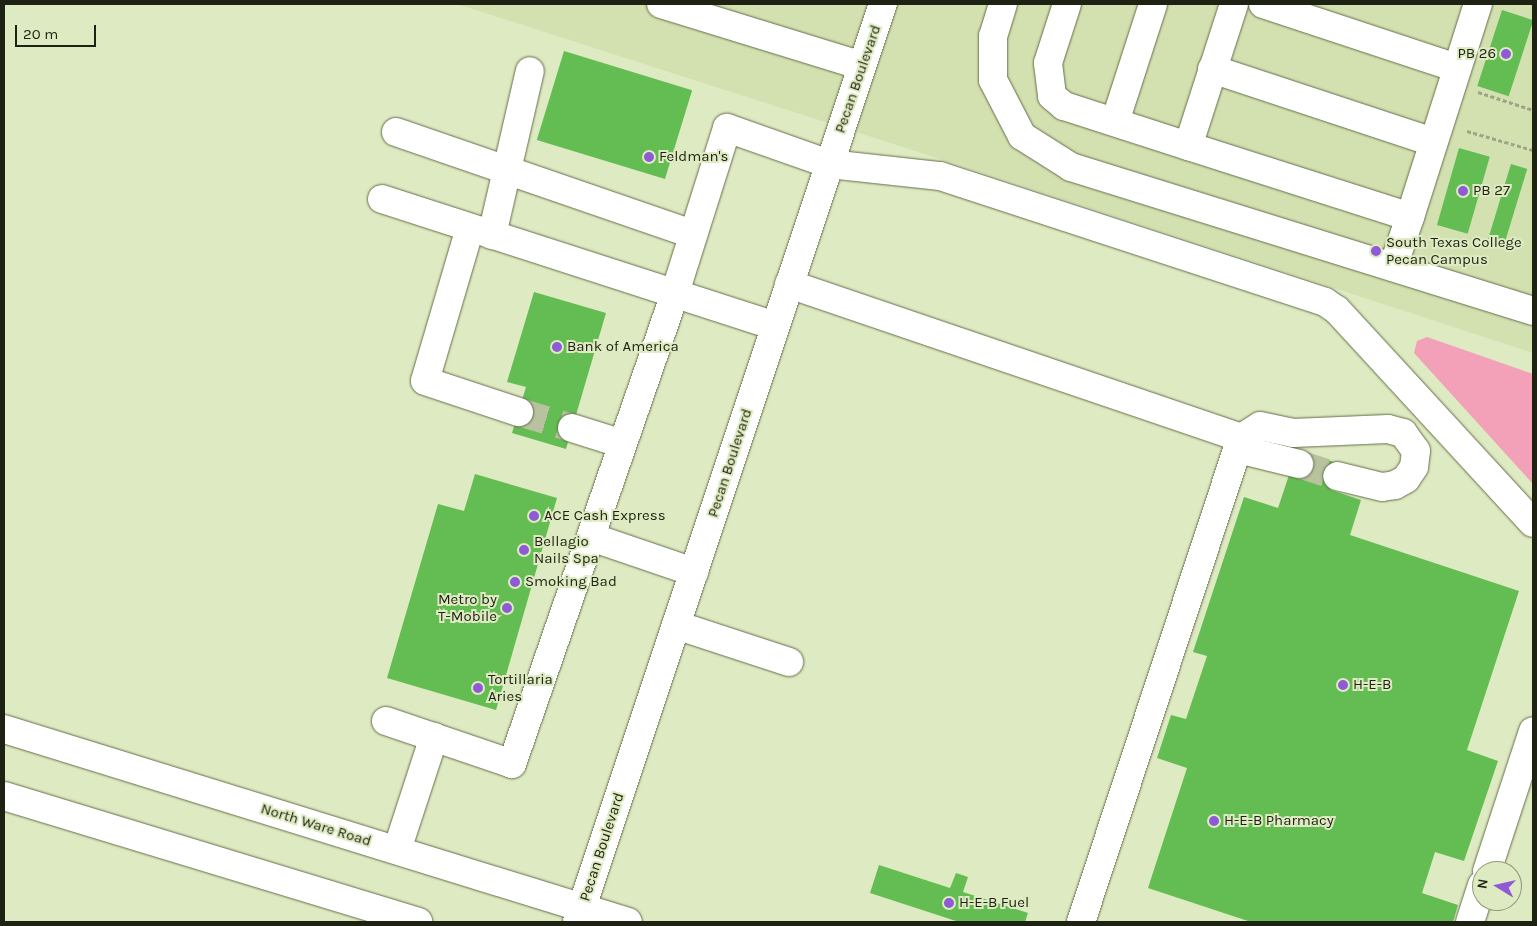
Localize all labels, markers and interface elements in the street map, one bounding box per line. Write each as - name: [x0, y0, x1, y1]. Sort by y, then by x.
- scale bar: [18, 15, 99, 47]
- street label: Pecan Boulevard: [831, 23, 885, 135]
- text: 20 m: [23, 25, 58, 43]
- place label: PB 26: [1458, 45, 1496, 63]
- marker: PB 26: [1500, 48, 1512, 60]
- place label: Feldman's: [659, 148, 728, 166]
- marker: Feldman's: [643, 151, 655, 163]
- place label: PB 27: [1473, 182, 1510, 200]
- marker: PB 27: [1457, 185, 1469, 197]
- place label: South Texas College Pecan Campus: [1386, 233, 1522, 268]
- marker: South Texas College Pecan Campus: [1370, 245, 1382, 257]
- place label: Bank of America: [567, 338, 679, 356]
- marker: Bank of America: [551, 341, 563, 353]
- street label: Pecan Boulevard: [704, 406, 756, 520]
- place label: ACE Cash Express: [544, 507, 666, 525]
- marker: ACE Cash Express: [528, 510, 540, 522]
- place label: Bellagio Nails Spa: [534, 532, 599, 567]
- marker: Bellagio Nails Spa: [518, 544, 530, 556]
- place label: Smoking Bad: [525, 573, 617, 591]
- marker: Smoking Bad: [509, 576, 521, 588]
- place label: Metro by T-Mobile: [438, 590, 497, 625]
- marker: Metro by T-Mobile: [501, 602, 513, 614]
- place label: Tortillaria Aries: [488, 670, 553, 705]
- place label: H-E-B: [1353, 676, 1391, 694]
- marker: H-E-B: [1337, 679, 1349, 691]
- marker: Tortillaria Aries: [472, 682, 484, 694]
- street label: Pecan Boulevard: [576, 790, 628, 904]
- street label: North Ware Road: [259, 800, 373, 850]
- place label: H-E-B Pharmacy: [1224, 812, 1334, 830]
- marker: H-E-B Pharmacy: [1208, 815, 1220, 827]
- north arrow: [1472, 861, 1522, 911]
- text: N: [1473, 877, 1492, 890]
- place label: H-E-B Fuel: [959, 894, 1029, 912]
- marker: H-E-B Fuel: [943, 897, 955, 909]

